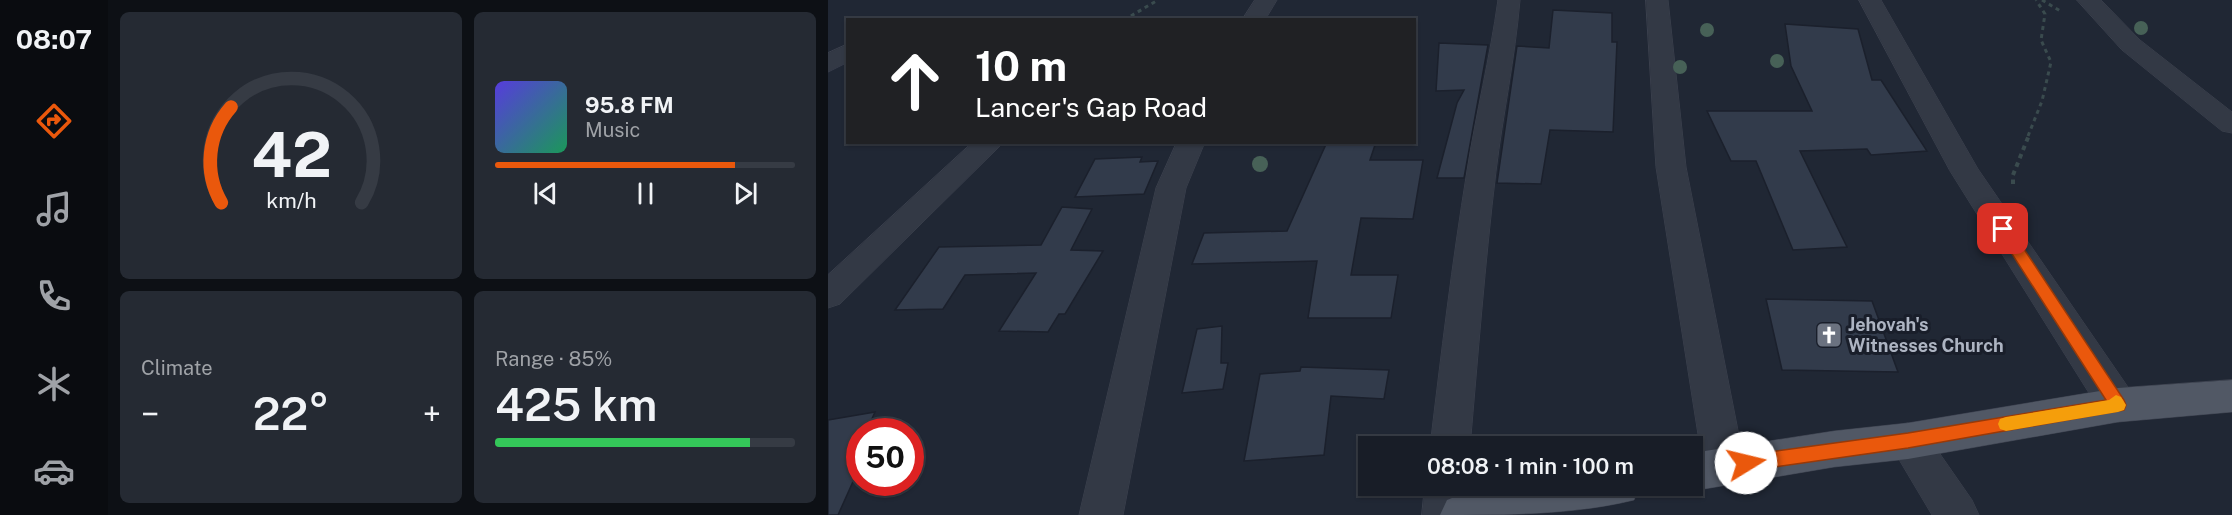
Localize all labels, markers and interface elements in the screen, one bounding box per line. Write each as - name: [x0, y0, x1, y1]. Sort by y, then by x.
- text: 08:07: [16, 23, 92, 55]
- text: 10 m: [975, 41, 1067, 90]
- icon: ahead: [876, 42, 954, 120]
- text: Lancer's Gap Road: [975, 91, 1207, 123]
- text: 95.8 FM: [585, 92, 674, 118]
- icon: directions: [33, 100, 75, 142]
- text: 42: [251, 118, 331, 191]
- text: Music: [585, 118, 640, 142]
- icon: previous: [529, 177, 562, 210]
- icon: pause: [629, 177, 662, 210]
- icon: next: [729, 177, 762, 210]
- icon: music: [33, 188, 75, 230]
- text: km/h: [266, 188, 316, 213]
- pin: [1977, 203, 2028, 254]
- icon: arrive: [1986, 212, 2019, 245]
- icon: phone: [33, 275, 75, 317]
- place label: Jehovah's Witnesses Church: [1848, 314, 2004, 356]
- church icon: Jehovah's Witnesses Church: [1814, 320, 1844, 350]
- text: Range · 85%: [495, 347, 612, 371]
- text: Climate: [141, 356, 213, 380]
- icon: climate: [33, 363, 75, 405]
- text: 425 km: [495, 378, 657, 431]
- text: 22°: [253, 387, 329, 440]
- text: −: [141, 395, 159, 433]
- text: +: [423, 395, 441, 433]
- speed limit sign: 50: [846, 418, 924, 496]
- position arrow: [1714, 431, 1778, 495]
- icon: car: [33, 450, 75, 492]
- text: 08:08 · 1 min · 100 m: [1427, 453, 1634, 479]

